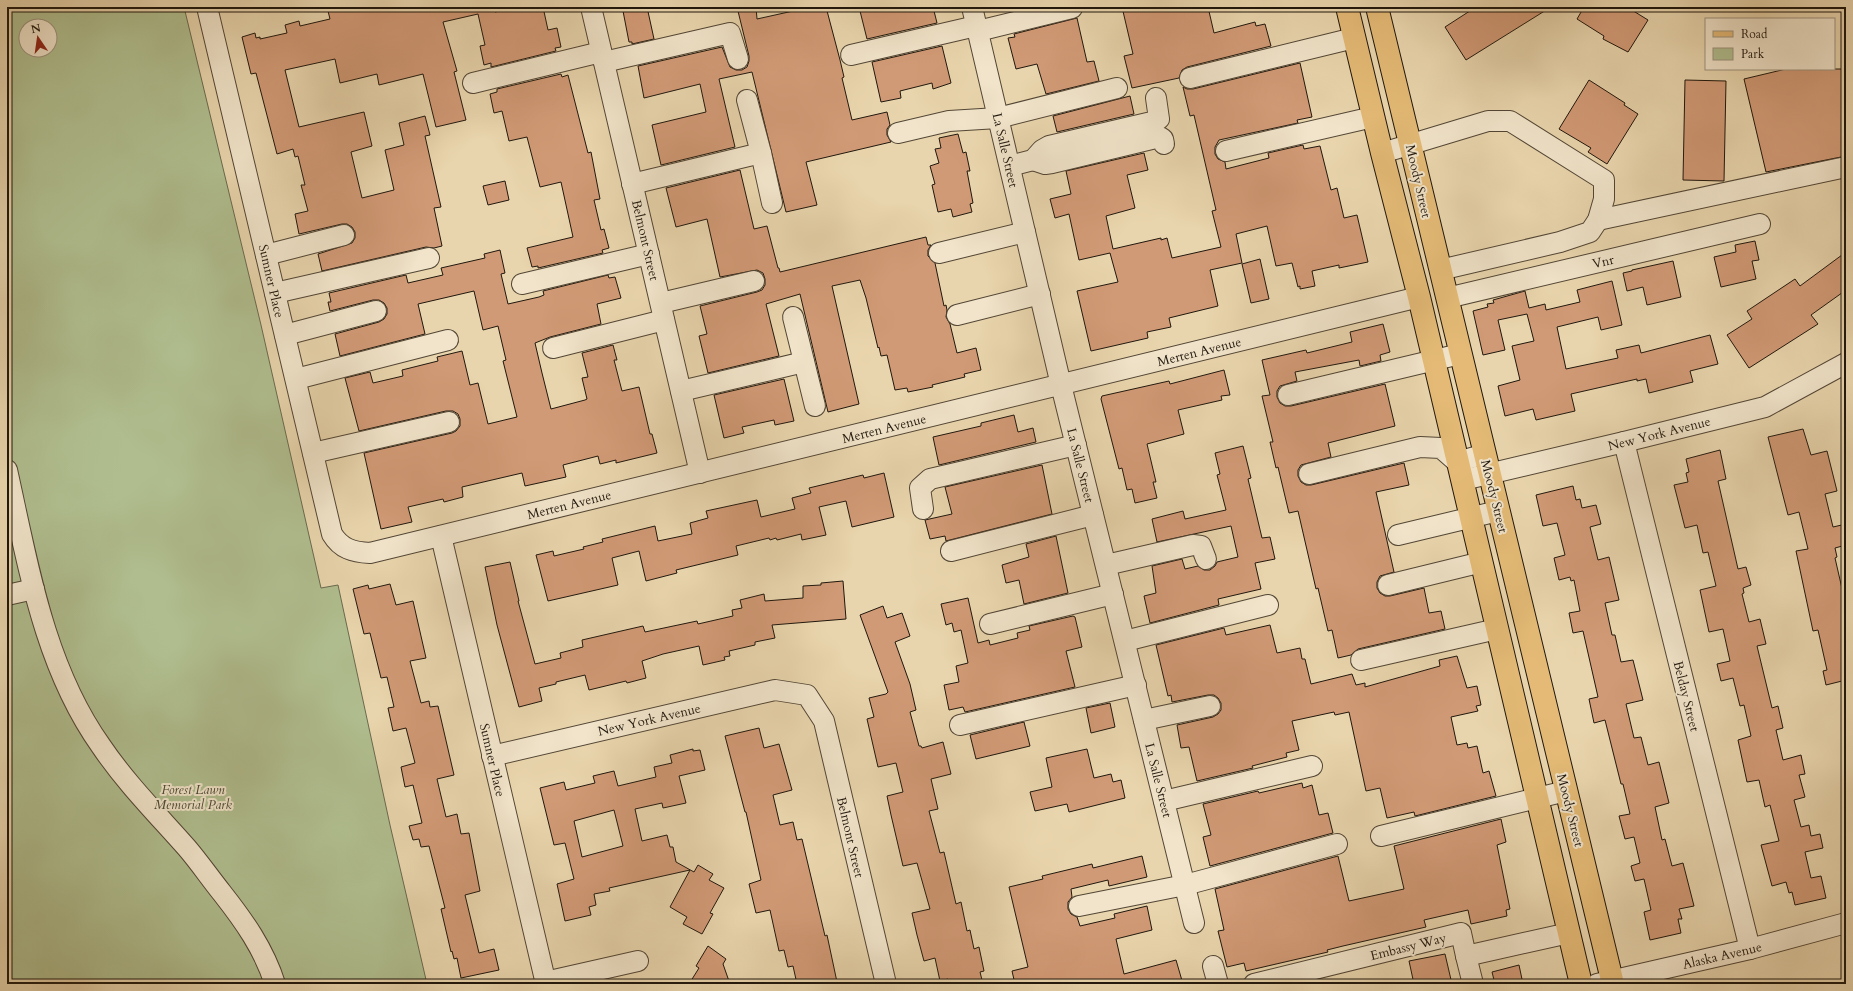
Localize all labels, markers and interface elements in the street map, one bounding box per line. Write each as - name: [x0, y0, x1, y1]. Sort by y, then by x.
- north arrow: [18, 18, 58, 58]
- legend: [1705, 18, 1835, 70]
- text: N: [30, 20, 43, 37]
- text: Road: [1741, 26, 1768, 42]
- text: Park: [1741, 46, 1765, 62]
- street label: La Salle Street: [988, 111, 1022, 189]
- street label: Moody Street: [1401, 143, 1435, 220]
- street label: Belmont Street: [627, 198, 663, 282]
- street label: Sumner Place: [254, 243, 288, 320]
- street label: Vnr: [1591, 251, 1616, 273]
- street label: Merten Avenue: [1155, 333, 1243, 371]
- street label: Merten Avenue: [840, 410, 928, 448]
- street label: New York Avenue: [1606, 413, 1712, 455]
- street label: La Salle Street: [1062, 426, 1098, 504]
- street label: Moody Street: [1476, 458, 1512, 535]
- street label: Merten Avenue: [525, 486, 613, 524]
- street label: Belday Street: [1669, 659, 1703, 733]
- street label: New York Avenue: [596, 699, 702, 741]
- street label: Sumner Place: [475, 722, 509, 799]
- street label: La Salle Street: [1140, 741, 1176, 819]
- street label: Moody Street: [1552, 772, 1588, 849]
- park label: Forest Lawn Memorial Park: [154, 781, 233, 814]
- street label: Belmont Street: [832, 795, 868, 879]
- street label: Embassy Way: [1368, 929, 1448, 965]
- street label: Alaska Avenue: [1681, 938, 1764, 974]

